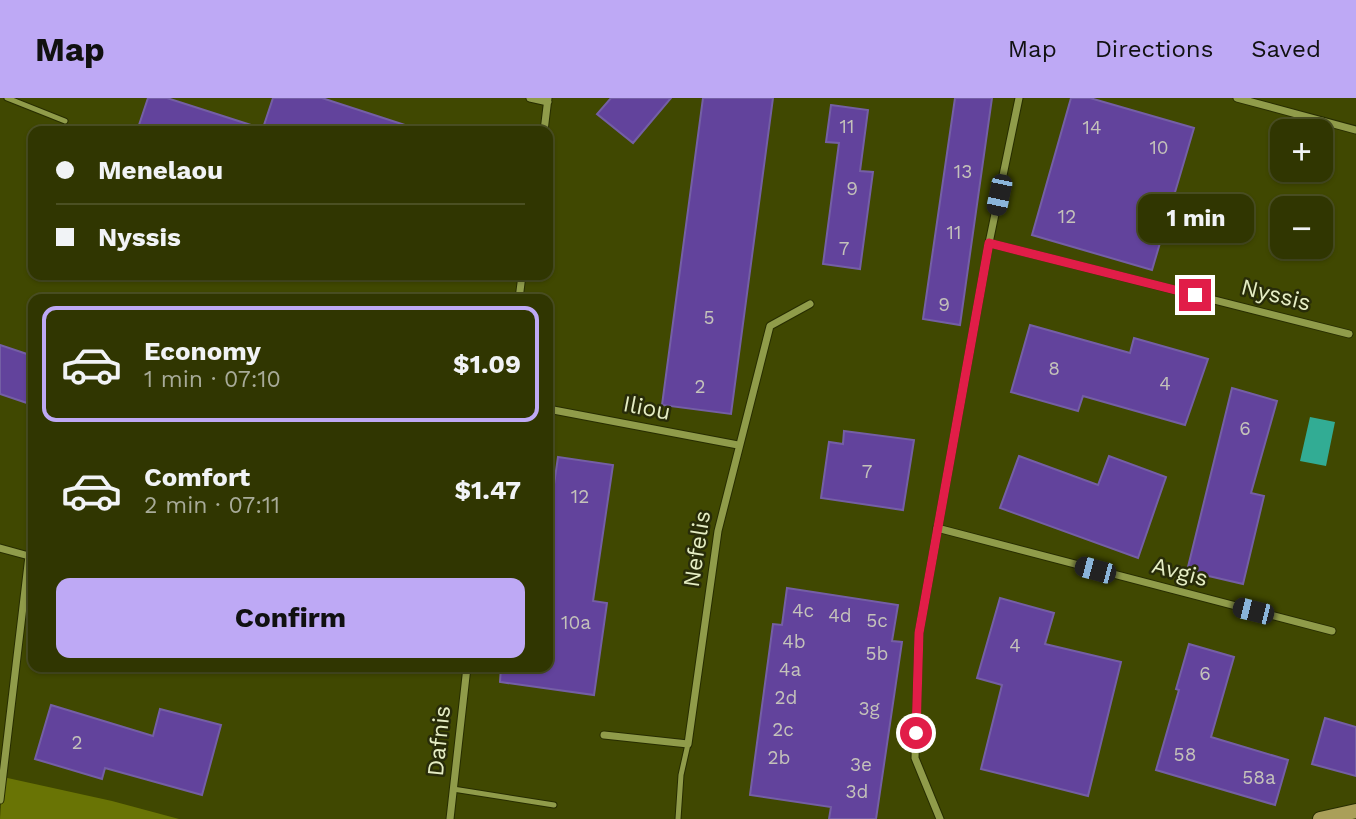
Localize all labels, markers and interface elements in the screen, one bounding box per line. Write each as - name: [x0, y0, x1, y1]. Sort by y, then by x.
- text: Map: [35, 30, 105, 69]
- text: Map: [1008, 35, 1057, 63]
- text: Directions: [1095, 35, 1213, 63]
- text: Saved: [1251, 35, 1321, 63]
- house number: 11: [840, 115, 854, 138]
- house number: 14: [1082, 116, 1102, 139]
- map controls: [1270, 119, 1333, 259]
- button: +: [1270, 119, 1333, 182]
- house number: 10: [1149, 136, 1169, 159]
- text: Menelaou: [98, 155, 223, 185]
- house number: 13: [954, 160, 972, 183]
- car: [985, 172, 1014, 218]
- house number: 9: [846, 177, 858, 200]
- callout: 1 min: [1137, 194, 1253, 242]
- button: −: [1270, 196, 1333, 259]
- house number: 12: [1058, 205, 1076, 228]
- text: 1 min: [1166, 205, 1226, 232]
- house number: 11: [947, 221, 961, 244]
- text: Nyssis: [98, 222, 181, 252]
- house number: 7: [839, 237, 849, 260]
- street label: Nyssis: [1238, 273, 1314, 317]
- route end: [1179, 279, 1211, 311]
- house number: 9: [938, 293, 950, 316]
- house number: 5: [703, 306, 715, 329]
- icon: car: [60, 333, 123, 396]
- text: Economy: [144, 336, 261, 366]
- text: $1.09: [453, 349, 521, 379]
- house number: 8: [1048, 357, 1060, 380]
- text: 1 min · 07:10: [144, 366, 281, 393]
- house number: 4: [1159, 372, 1171, 395]
- house number: 2: [694, 375, 706, 398]
- street label: Iliou: [621, 390, 673, 426]
- house number: 6: [1239, 417, 1251, 440]
- icon: car: [60, 459, 123, 522]
- house number: 7: [862, 460, 872, 483]
- text: Comfort: [144, 462, 250, 492]
- text: $1.47: [454, 475, 521, 505]
- house number: 12: [571, 485, 589, 508]
- text: 2 min · 07:11: [144, 492, 280, 519]
- street label: Nefelis: [678, 509, 716, 589]
- street label: Avgis: [1149, 552, 1211, 592]
- car: [1072, 554, 1119, 586]
- button: Confirm: [56, 578, 525, 658]
- car: [1231, 596, 1276, 626]
- house number: 4c: [792, 599, 814, 622]
- house number: 4d: [828, 604, 852, 627]
- house number: 5c: [866, 609, 888, 632]
- house number: 10a: [561, 611, 591, 634]
- house number: 4b: [782, 630, 806, 653]
- house number: 4: [1009, 634, 1021, 657]
- house number: 5b: [866, 642, 888, 665]
- house number: 4a: [779, 658, 801, 681]
- house number: 6: [1199, 662, 1211, 685]
- house number: 2d: [775, 686, 798, 709]
- house number: 3g: [858, 697, 880, 720]
- street label: Dafnis: [422, 704, 456, 778]
- route start: [900, 717, 932, 749]
- house number: 2c: [772, 718, 794, 741]
- house number: 2: [71, 731, 83, 754]
- house number: 58: [1174, 743, 1196, 766]
- house number: 2b: [768, 746, 791, 769]
- house number: 3e: [850, 753, 872, 776]
- house number: 58a: [1242, 766, 1276, 789]
- house number: 3d: [846, 780, 869, 803]

